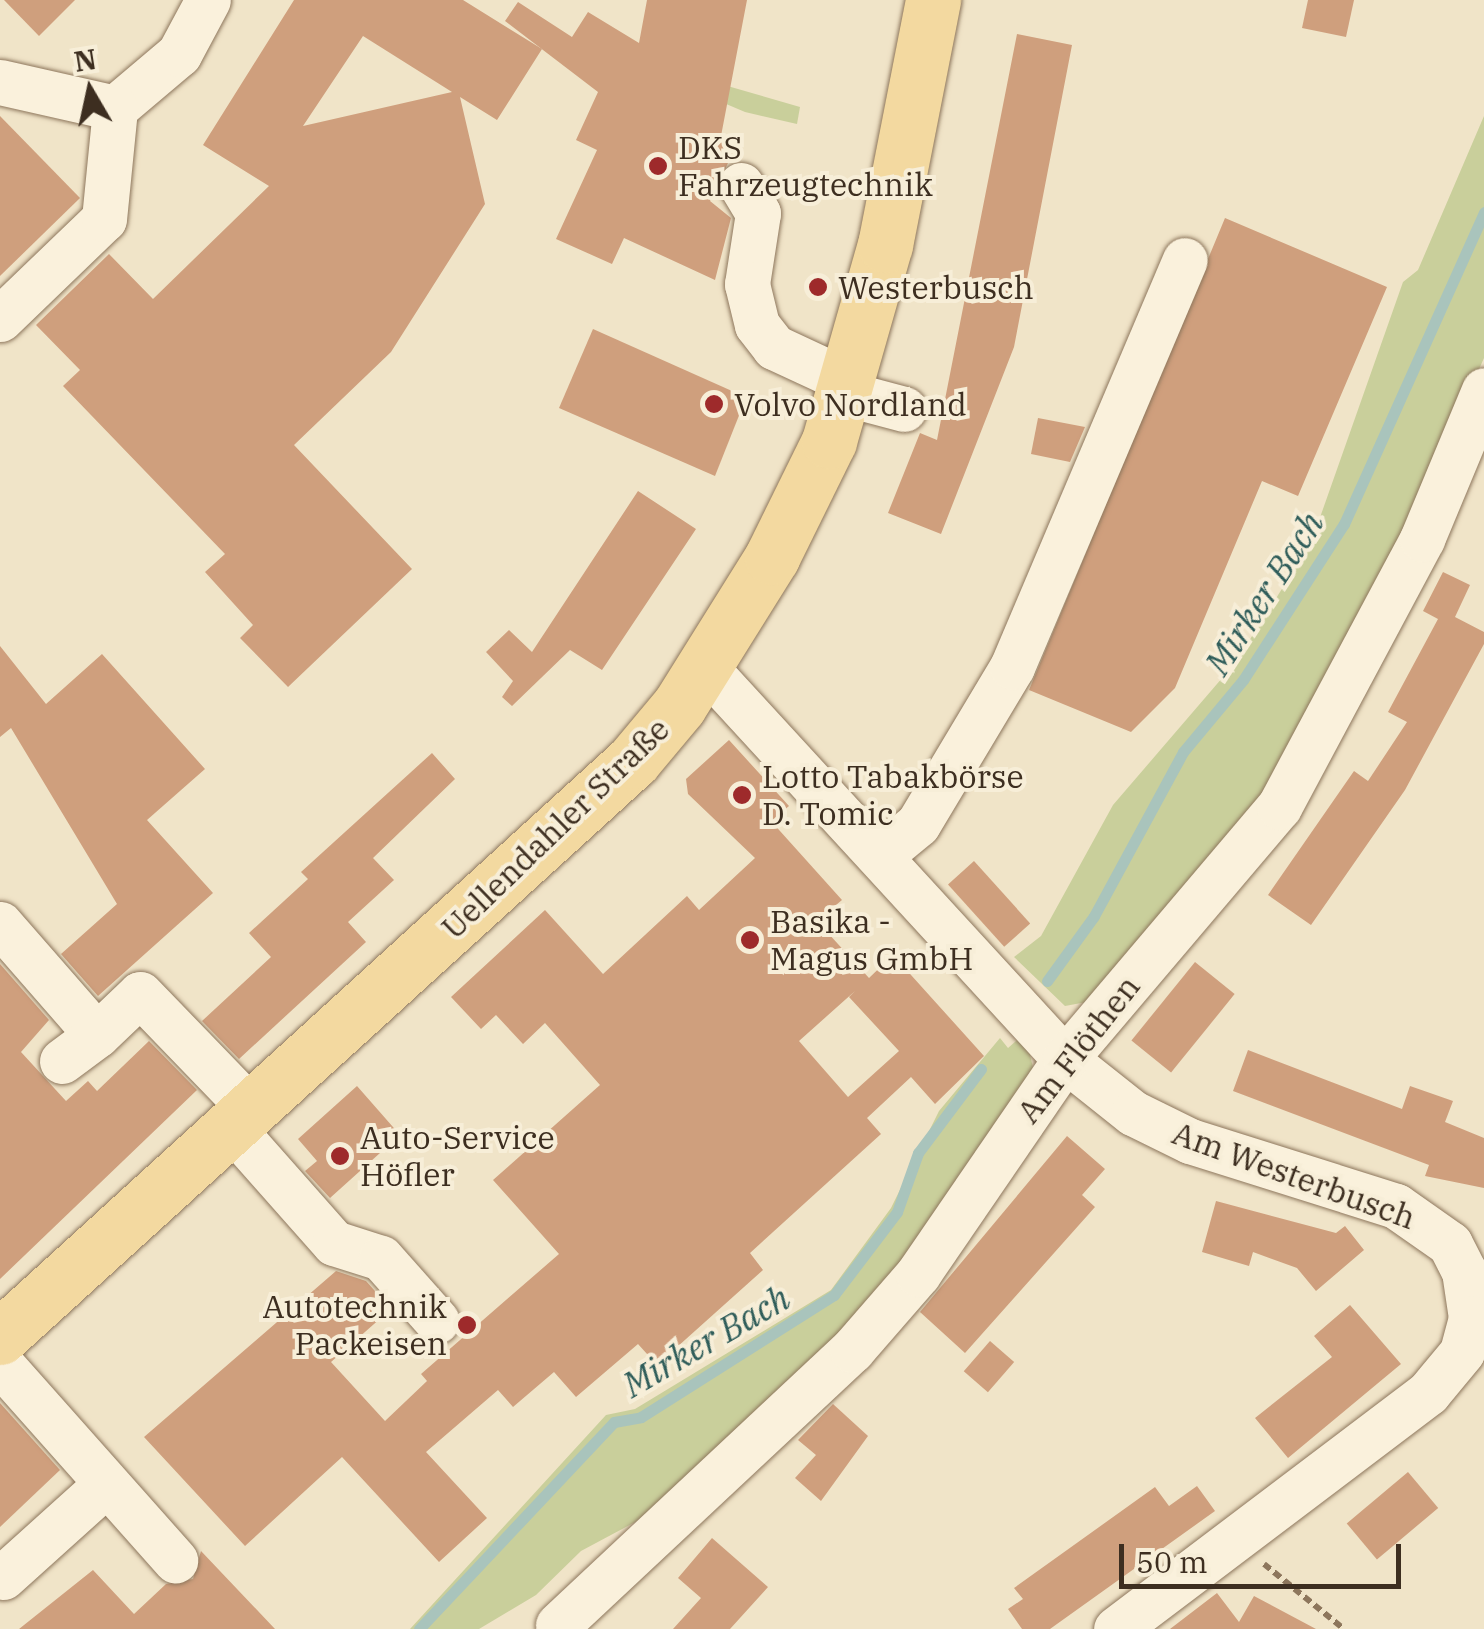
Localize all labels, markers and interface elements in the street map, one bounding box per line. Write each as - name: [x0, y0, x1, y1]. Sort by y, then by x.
- north arrow: [40, 40, 140, 140]
- text: N: [71, 40, 99, 80]
- place label: DKS Fahrzeugtechnik: [678, 129, 933, 204]
- marker: DKS Fahrzeugtechnik: [647, 155, 669, 177]
- place label: Westerbusch: [838, 268, 1034, 306]
- marker: Westerbusch: [807, 276, 829, 298]
- place label: Volvo Nordland: [734, 385, 967, 423]
- marker: Volvo Nordland: [703, 393, 725, 415]
- water label: Mirker Bach: [1196, 504, 1332, 682]
- street label: Uellendahler Straße: [433, 709, 677, 947]
- place label: Lotto Tabakbörse D. Tomic: [762, 758, 1024, 833]
- marker: Lotto Tabakbörse D. Tomic: [731, 784, 753, 806]
- place label: Basika - Magus GmbH: [770, 903, 973, 978]
- marker: Basika - Magus GmbH: [739, 929, 761, 951]
- street label: Am Flöthen: [1009, 968, 1147, 1130]
- street label: Am Westerbusch: [1167, 1113, 1421, 1237]
- place label: Auto-Service Höfler: [360, 1119, 555, 1194]
- marker: Auto-Service Höfler: [329, 1145, 351, 1167]
- water label: Mirker Bach: [615, 1276, 797, 1406]
- place label: Autotechnik Packeisen: [262, 1288, 447, 1363]
- marker: Autotechnik Packeisen: [456, 1314, 478, 1336]
- scale bar: [1124, 1524, 1406, 1586]
- text: 50 m: [1136, 1542, 1208, 1581]

